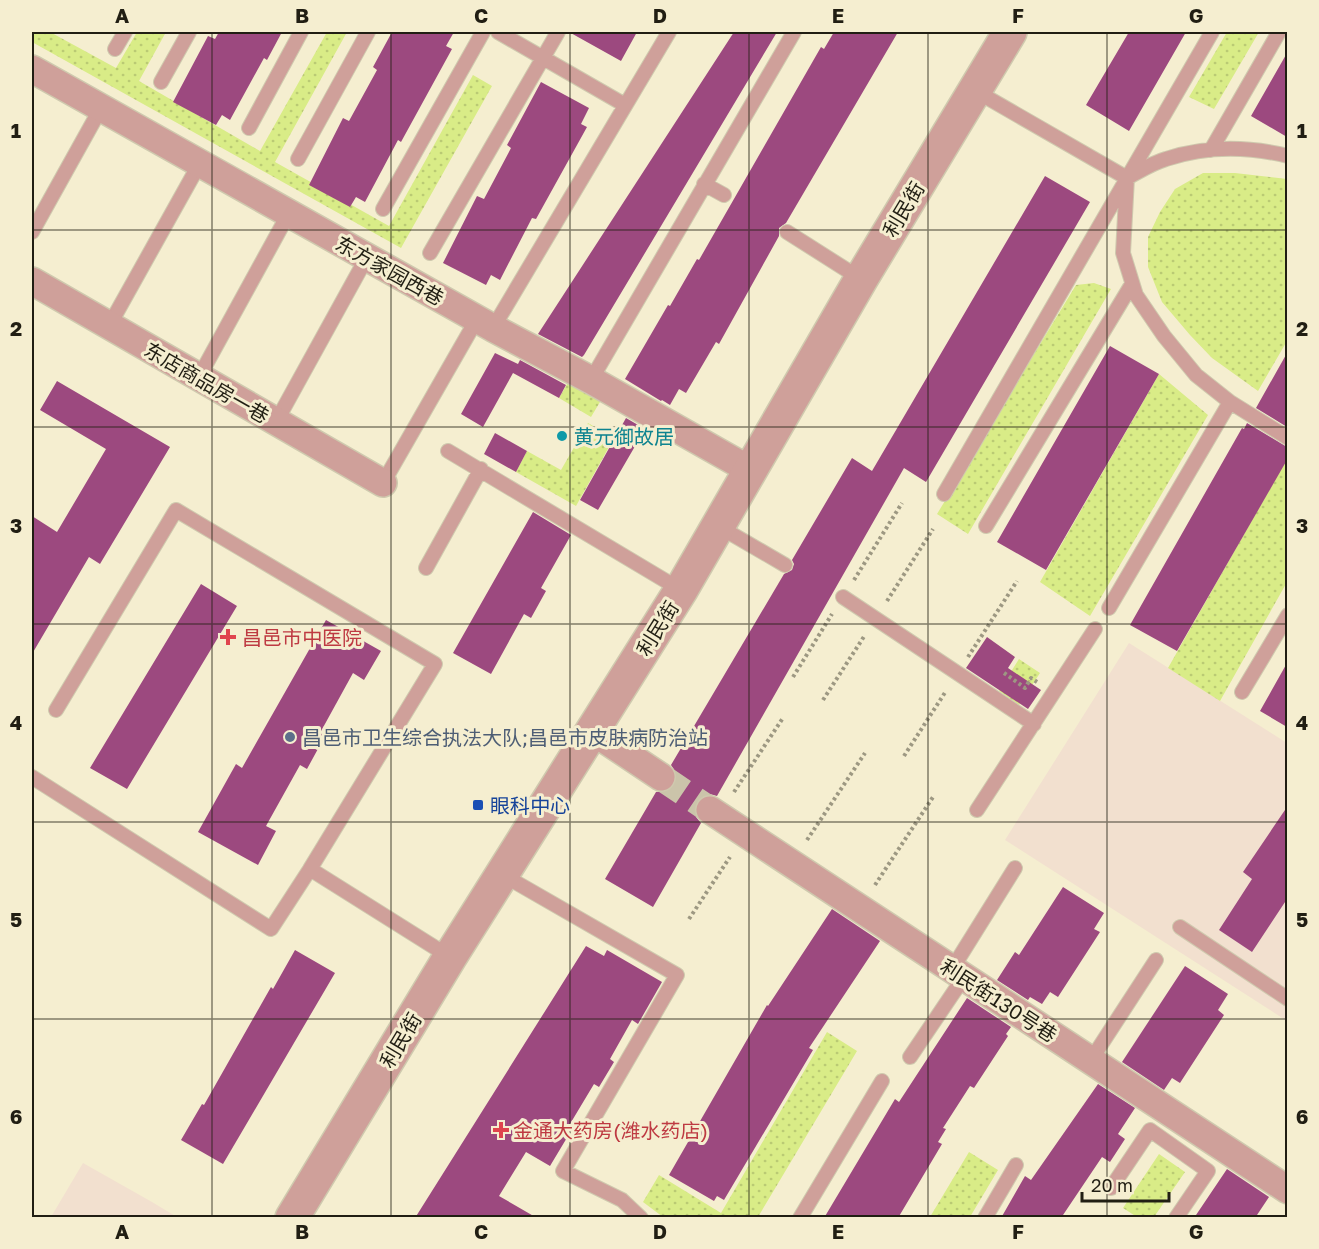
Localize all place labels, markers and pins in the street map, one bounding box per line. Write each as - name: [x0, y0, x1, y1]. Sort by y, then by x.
- place label: 黄元御故居: [574, 424, 674, 448]
- marker: 黄元御故居: [555, 429, 569, 443]
- place label: 昌邑市中医院: [242, 625, 362, 649]
- marker: 昌邑市中医院: [219, 628, 237, 646]
- place label: 昌邑市卫生综合执法大队;昌邑市皮肤病防治站: [302, 725, 708, 749]
- marker: 昌邑市卫生综合执法大队;昌邑市皮肤病防治站: [283, 730, 297, 744]
- place label: 眼科中心: [490, 793, 570, 817]
- marker: 眼科中心: [471, 798, 485, 812]
- place label: 金通大药房(潍水药店): [513, 1118, 708, 1142]
- marker: 金通大药房(潍水药店): [494, 1123, 508, 1137]

